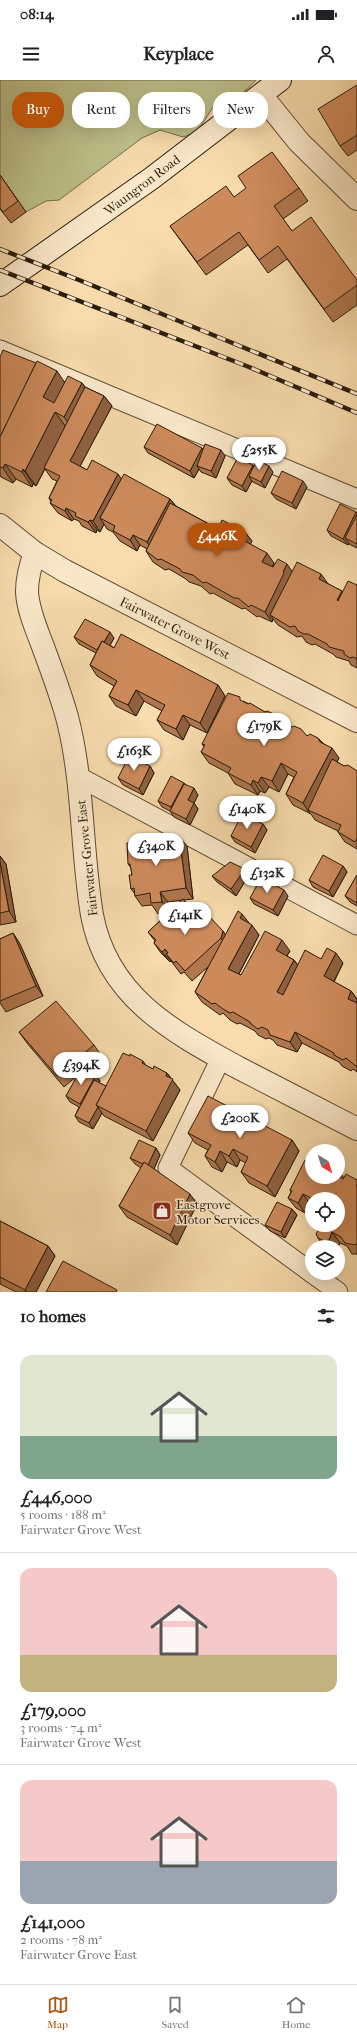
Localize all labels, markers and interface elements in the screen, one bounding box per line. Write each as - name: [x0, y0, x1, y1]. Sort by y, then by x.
- text: 08:14: [20, 5, 54, 23]
- icon: menu: [20, 43, 42, 65]
- icon: person: [315, 43, 337, 65]
- text: Keyplace: [143, 44, 214, 65]
- chip: Buy: [12, 92, 64, 128]
- chip: Rent: [72, 92, 130, 128]
- chip: Filters: [138, 92, 205, 128]
- chip: New: [213, 92, 268, 128]
- street label: Waungron Road: [100, 151, 184, 219]
- pin: £255K: [231, 437, 287, 471]
- text: £255K: [241, 442, 277, 457]
- pin: £446K: [189, 523, 245, 557]
- text: £446K: [197, 528, 237, 543]
- street label: Fairwater Grove West: [117, 594, 233, 662]
- pin: £179K: [236, 713, 292, 747]
- text: £179K: [246, 718, 282, 733]
- pin: £163K: [106, 738, 162, 772]
- text: £163K: [116, 743, 152, 758]
- pin: £140K: [219, 796, 275, 830]
- street label: Fairwater Grove East: [73, 799, 101, 917]
- text: £140K: [228, 801, 266, 816]
- pin: £340K: [128, 833, 184, 867]
- text: £340K: [137, 838, 175, 853]
- pin: £132K: [239, 860, 295, 894]
- text: £132K: [250, 865, 284, 880]
- pin: £141K: [157, 902, 213, 936]
- text: £141K: [167, 907, 203, 922]
- pin: £394K: [53, 1052, 109, 1086]
- text: £394K: [62, 1057, 100, 1072]
- pin: £200K: [212, 1105, 268, 1139]
- text: £200K: [220, 1110, 260, 1125]
- north arrow: [305, 1144, 345, 1184]
- map controls: [305, 1144, 345, 1280]
- button: locate: [305, 1192, 345, 1232]
- place label: Eastgrove Motor Services: [176, 1197, 260, 1227]
- shop icon: Eastgrove Motor Services: [151, 1200, 173, 1222]
- button: layers: [305, 1240, 345, 1280]
- icon: filters: [315, 1305, 337, 1327]
- text: 10 homes: [20, 1306, 86, 1326]
- icon: home: [143, 1381, 215, 1453]
- text: £446,000: [20, 1487, 92, 1507]
- text: 5 rooms · 188 m²: [20, 1507, 106, 1522]
- text: Fairwater Grove West: [20, 1522, 142, 1537]
- icon: home: [143, 1594, 215, 1666]
- text: £179,000: [20, 1700, 86, 1720]
- text: 3 rooms · 74 m²: [20, 1720, 101, 1735]
- text: Fairwater Grove West: [20, 1735, 142, 1750]
- icon: home: [143, 1806, 215, 1878]
- text: £141,000: [20, 1912, 85, 1932]
- text: 2 rooms · 78 m²: [20, 1932, 102, 1947]
- text: Fairwater Grove East: [20, 1947, 137, 1962]
- tab: Map: [47, 1994, 69, 2031]
- tab: Saved: [162, 1994, 189, 2031]
- tab: Home: [282, 1994, 310, 2031]

